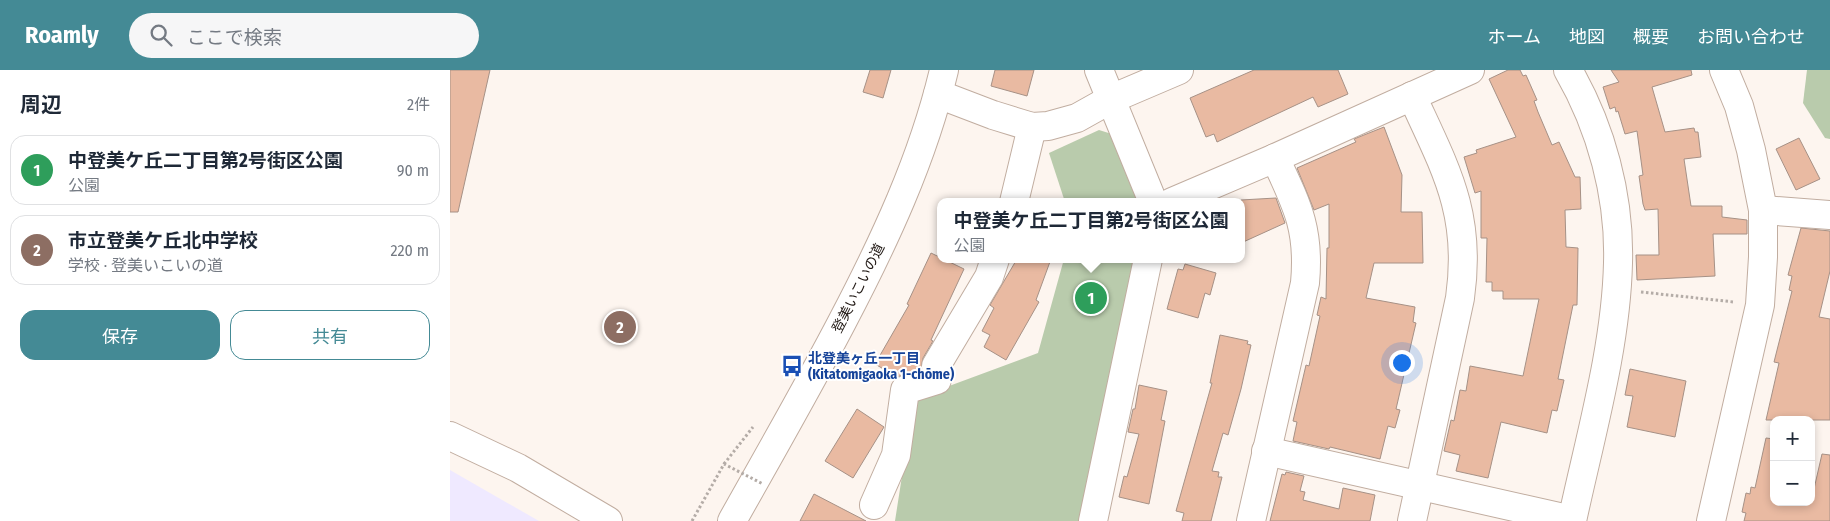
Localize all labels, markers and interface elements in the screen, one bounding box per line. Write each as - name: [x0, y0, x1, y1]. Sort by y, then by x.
- search box: [129, 13, 479, 58]
- text: Roamly: [25, 21, 99, 49]
- icon: search: [147, 21, 175, 49]
- text: ここで検索: [187, 26, 282, 49]
- text: ホーム: [1488, 26, 1541, 48]
- text: 地図: [1569, 26, 1605, 48]
- text: 概要: [1633, 26, 1669, 48]
- text: お問い合わせ: [1697, 26, 1805, 48]
- text: 周辺: [20, 92, 62, 118]
- text: 2件: [407, 95, 430, 114]
- text: 中登美ケ丘二丁目第2号街区公園: [68, 149, 343, 172]
- text: 1: [34, 161, 40, 180]
- text: 90 m: [397, 161, 429, 180]
- text: 公園: [68, 176, 100, 195]
- popup: [937, 198, 1245, 263]
- text: 中登美ケ丘二丁目第2号街区公園: [954, 209, 1228, 232]
- text: 市立登美ケ丘北中学校: [68, 229, 258, 252]
- text: 公園: [954, 236, 986, 255]
- text: 2: [33, 241, 41, 260]
- text: 220 m: [390, 241, 429, 260]
- street label: 登美いこいの道: [829, 241, 888, 336]
- text: 学校 · 登美いこいの道: [68, 256, 223, 275]
- pin: 1: [1075, 279, 1107, 317]
- pin: 2: [604, 308, 636, 346]
- button: 保存: [20, 310, 220, 360]
- button: 共有: [230, 310, 430, 360]
- place label: 北登美ヶ丘一丁目 (Kitatomigaoka 1-chōme): [808, 350, 954, 383]
- your location: [1389, 350, 1415, 376]
- bus stop icon: 北登美ヶ丘一丁目 (Kitatomigaoka 1-chōme): [779, 353, 805, 379]
- map controls: [1770, 416, 1815, 506]
- button: +: [1770, 416, 1815, 461]
- button: −: [1770, 461, 1815, 506]

